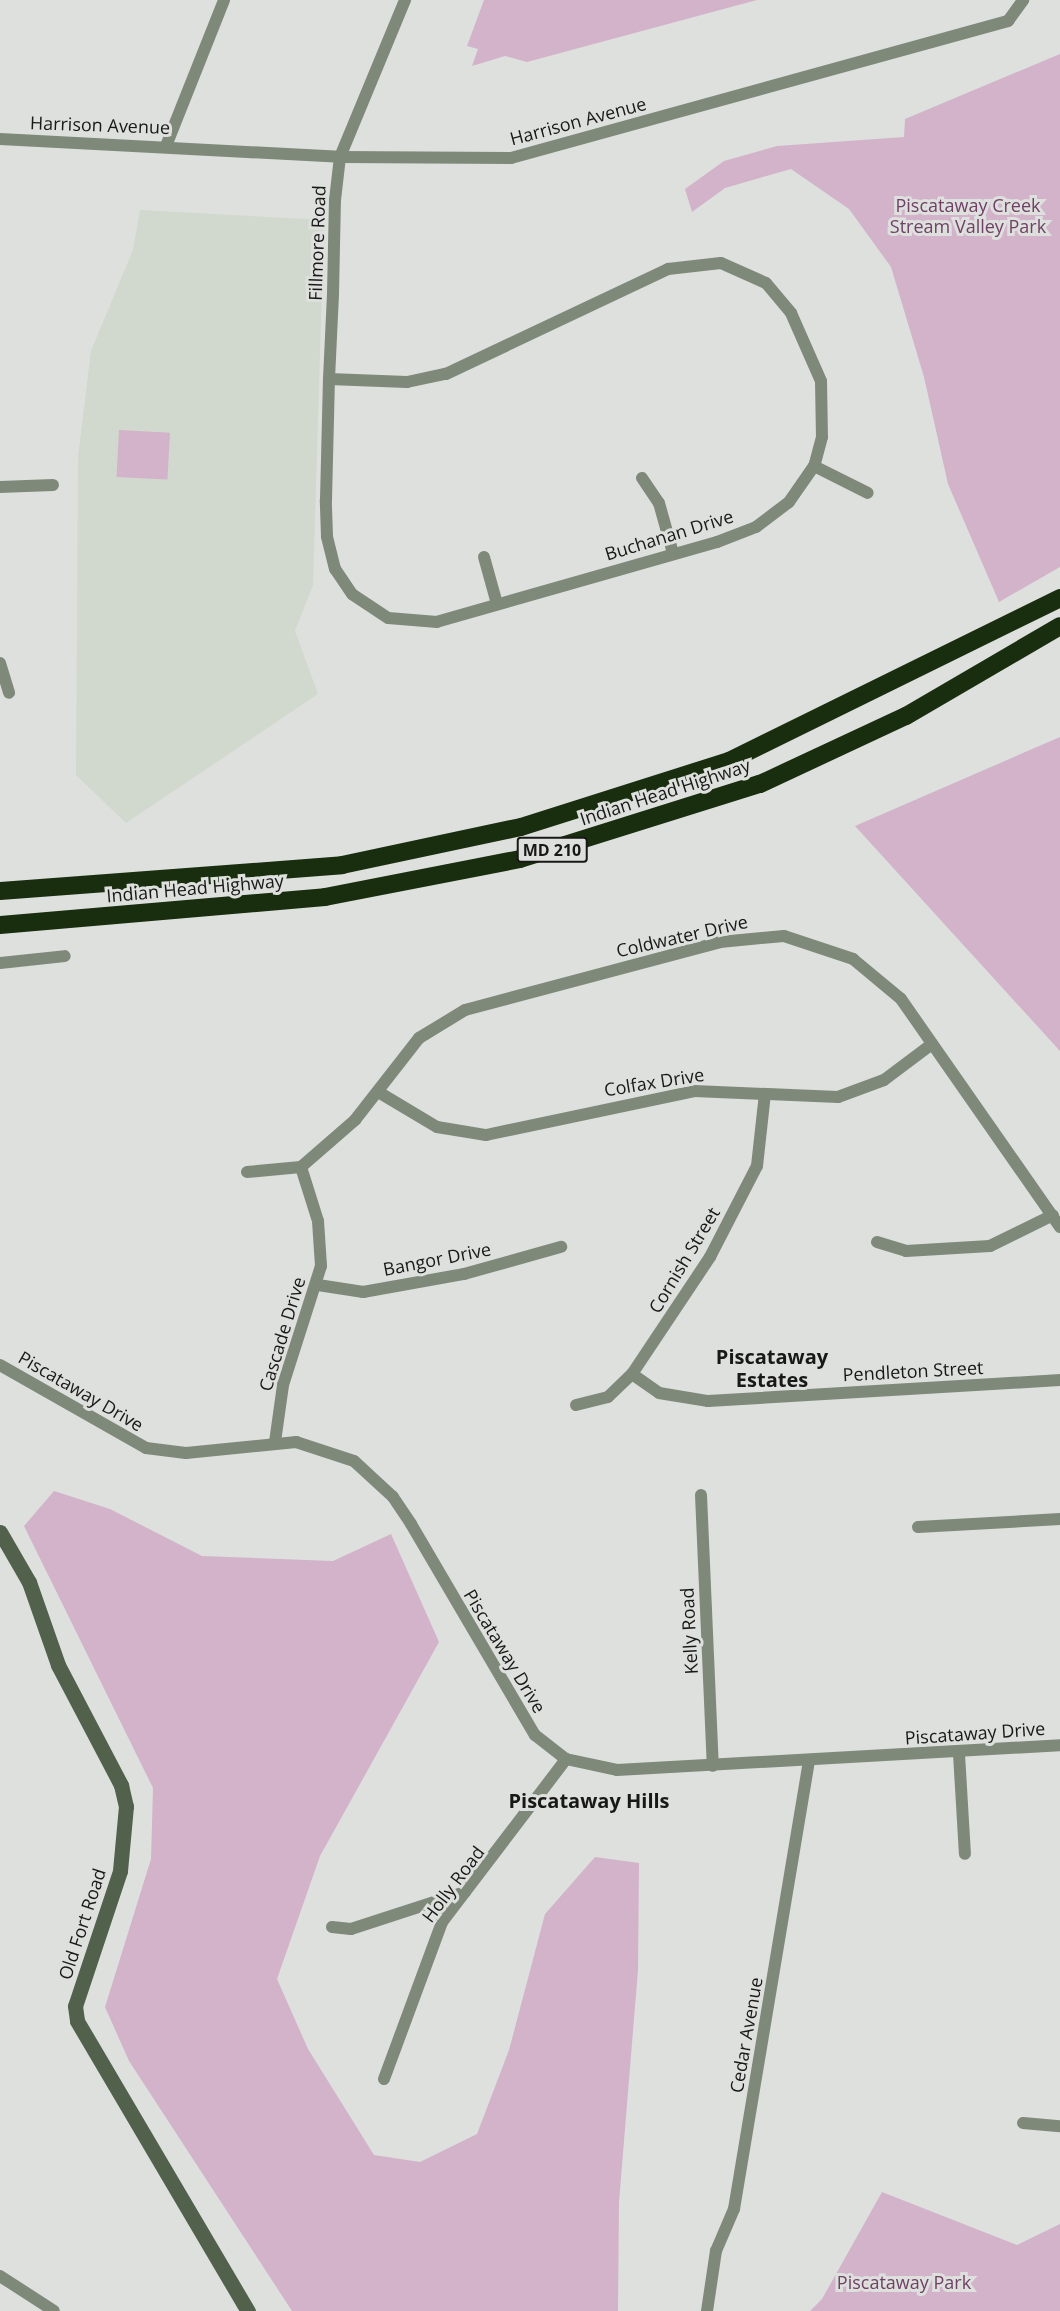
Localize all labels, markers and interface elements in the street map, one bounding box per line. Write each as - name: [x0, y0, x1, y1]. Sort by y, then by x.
- street label: Harrison Avenue: [507, 92, 649, 150]
- street label: Harrison Avenue: [30, 112, 170, 138]
- street label: Fillmore Road: [304, 185, 330, 301]
- park label: Piscataway Creek Stream Valley Park: [890, 195, 1046, 238]
- street label: Buchanan Drive: [602, 505, 736, 565]
- street label: Indian Head Highway: [577, 754, 753, 830]
- road number: MD 210: [516, 837, 588, 863]
- street label: Indian Head Highway: [105, 869, 285, 907]
- street label: Coldwater Drive: [614, 910, 750, 962]
- street label: Colfax Drive: [602, 1063, 706, 1101]
- street label: Cornish Street: [644, 1203, 724, 1317]
- street label: Bangor Drive: [381, 1238, 493, 1280]
- street label: Cascade Drive: [254, 1274, 310, 1394]
- district label: Piscataway Estates: [716, 1345, 828, 1392]
- street label: Piscataway Drive: [15, 1346, 147, 1436]
- street label: Pendleton Street: [842, 1357, 984, 1385]
- street label: Piscataway Drive: [460, 1585, 550, 1717]
- street label: Kelly Road: [676, 1587, 702, 1675]
- street label: Piscataway Drive: [904, 1717, 1046, 1749]
- district label: Piscataway Hills: [508, 1788, 670, 1812]
- street label: Holly Road: [417, 1842, 489, 1926]
- street label: Old Fort Road: [54, 1866, 110, 1982]
- street label: Cedar Avenue: [725, 1975, 767, 2095]
- park label: Piscataway Park: [837, 2271, 971, 2293]

